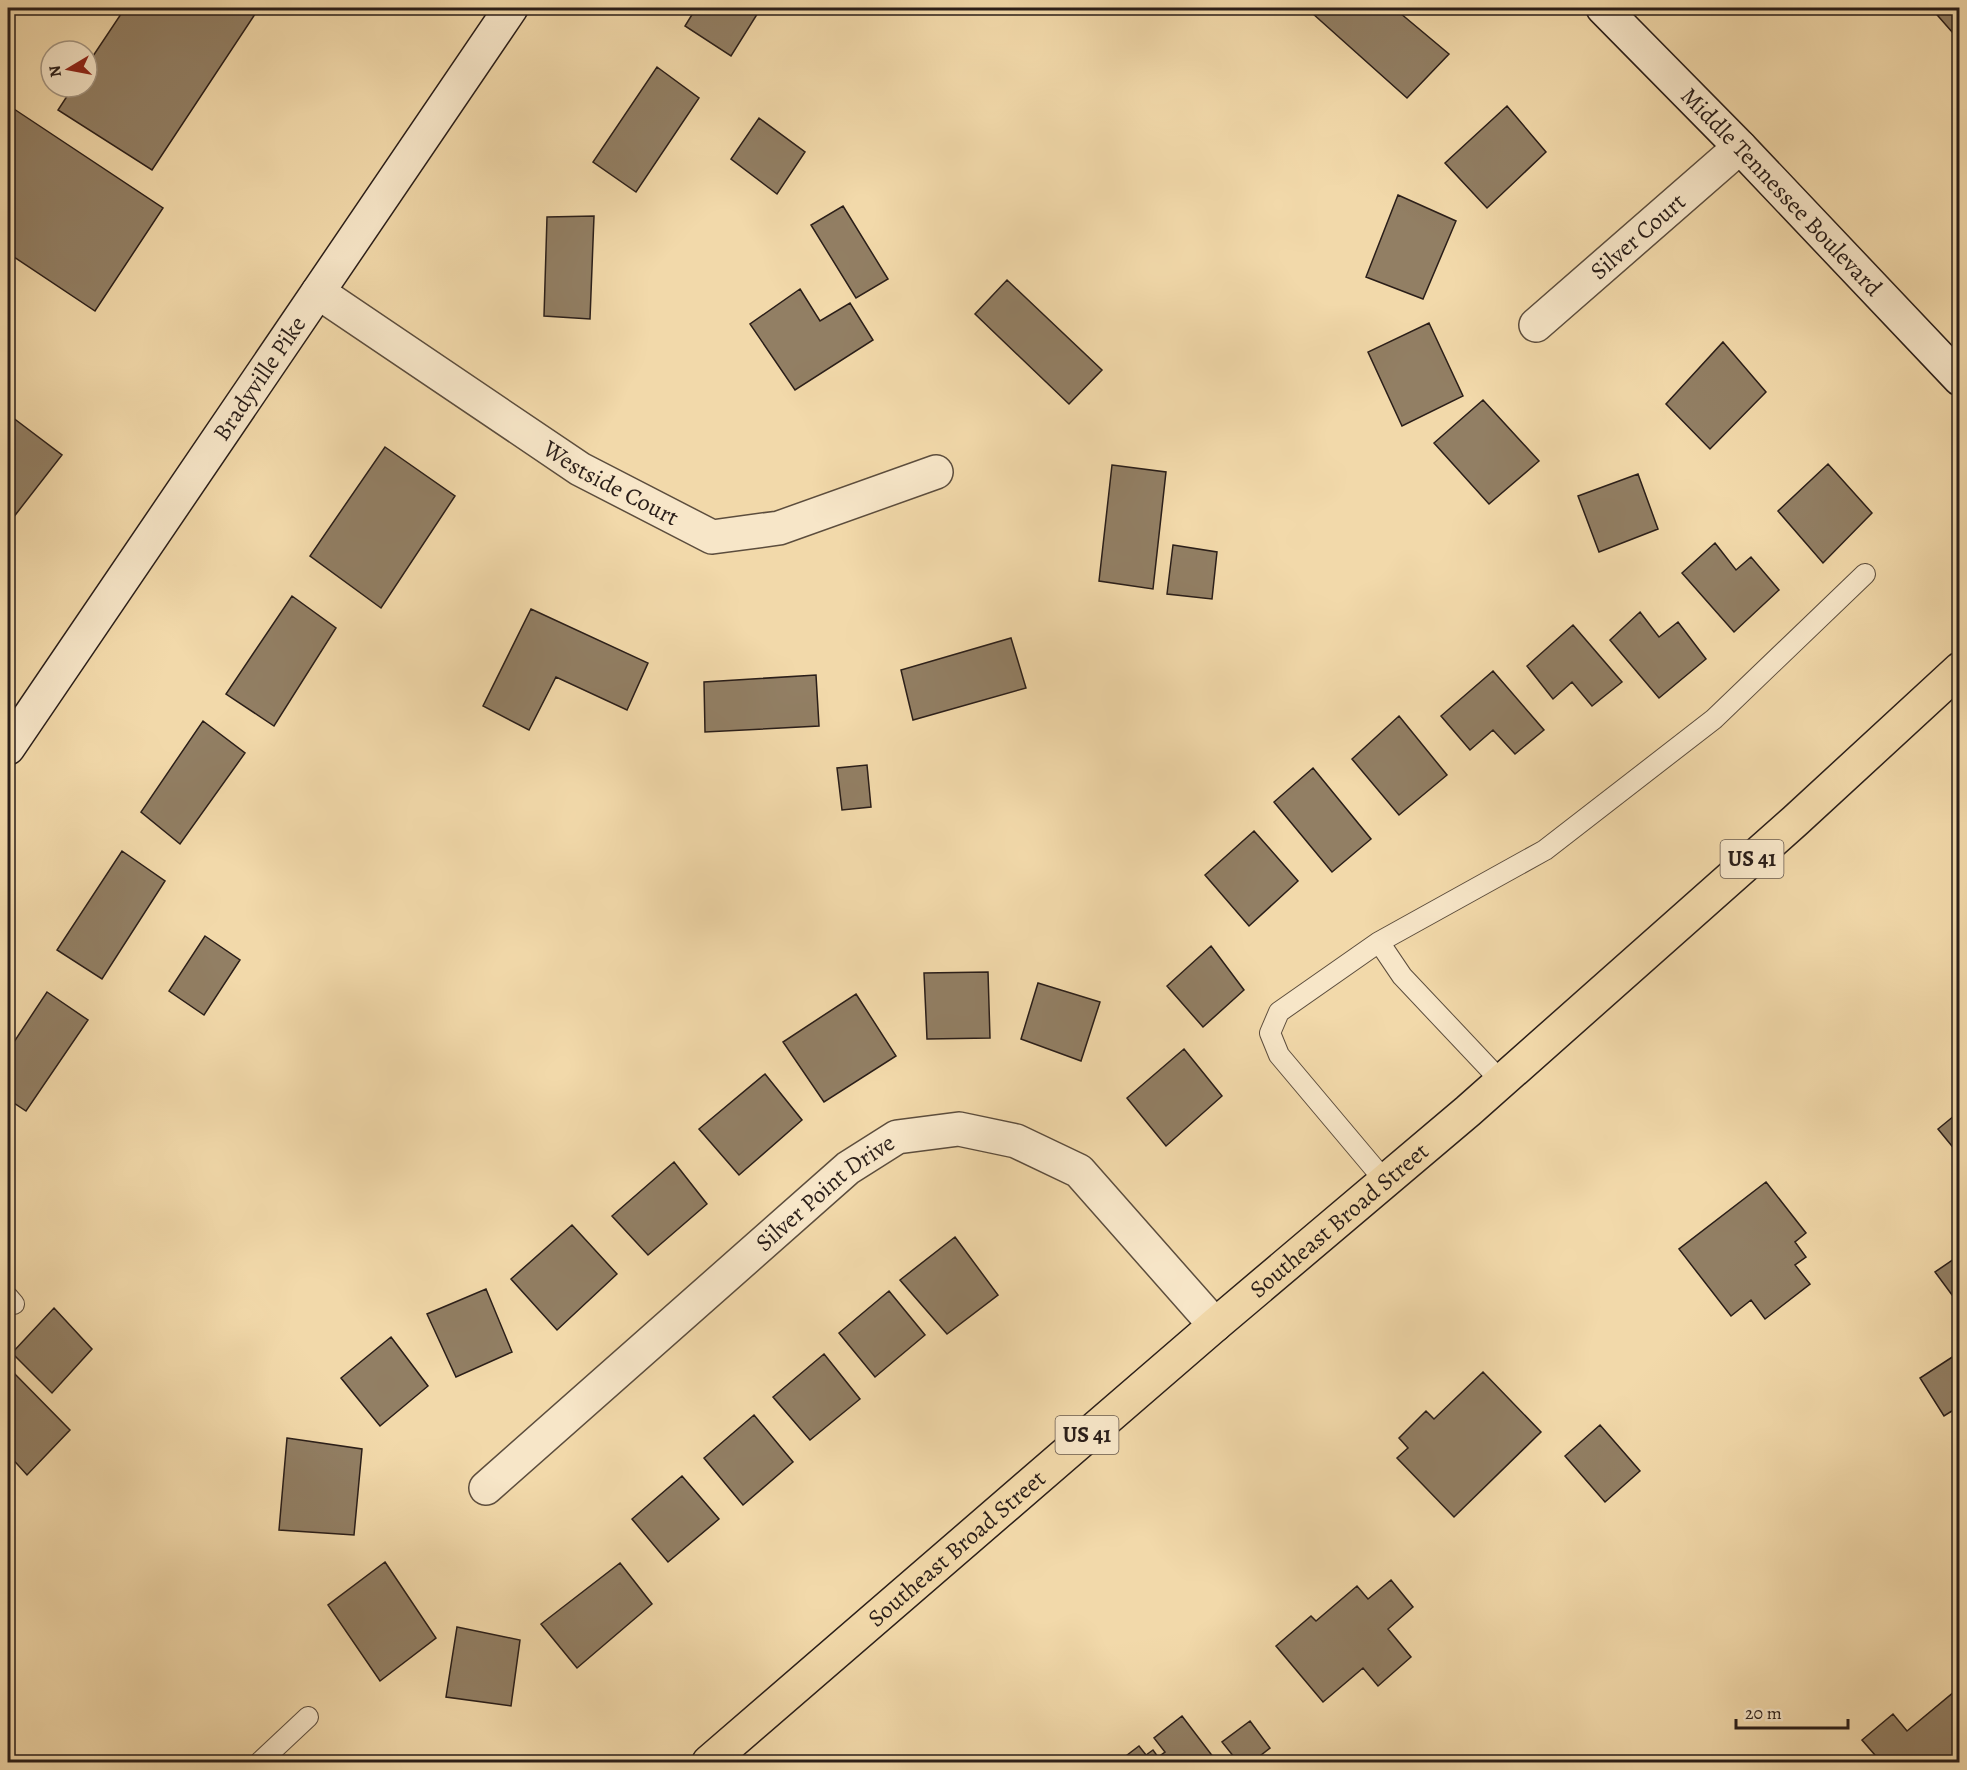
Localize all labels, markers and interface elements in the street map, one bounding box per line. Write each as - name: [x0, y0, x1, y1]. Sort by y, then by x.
- north arrow: [39, 39, 99, 99]
- text: N: [43, 63, 67, 79]
- street label: Middle Tennessee Boulevard: [1674, 80, 1889, 303]
- street label: Silver Court: [1583, 186, 1692, 287]
- street label: Bradyville Pike: [205, 310, 313, 447]
- street label: Westside Court: [536, 432, 684, 533]
- road number: US 41: [1720, 840, 1784, 878]
- street label: Silver Point Drive: [749, 1127, 901, 1259]
- street label: Southeast Broad Street: [1243, 1135, 1435, 1305]
- road number: US 41: [1056, 1416, 1118, 1454]
- street label: Southeast Broad Street: [861, 1463, 1052, 1634]
- scale bar: [1736, 1692, 1848, 1730]
- text: 20 m: [1745, 1701, 1782, 1725]

